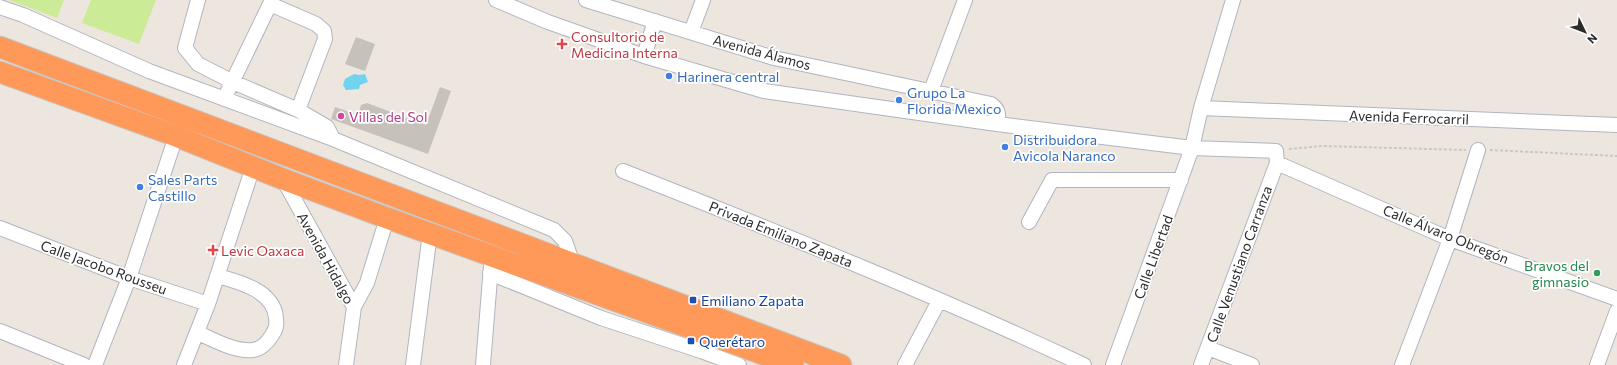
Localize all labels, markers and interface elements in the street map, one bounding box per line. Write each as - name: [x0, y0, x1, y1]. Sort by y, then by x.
- north arrow: [1565, 12, 1605, 52]
- place label: Consultorio de Medicina Interna: [571, 28, 678, 61]
- street label: Avenida Álamos: [711, 31, 813, 73]
- text: N: [1585, 32, 1600, 47]
- marker: Consultorio de Medicina Interna: [556, 38, 568, 50]
- place label: Harinera central: [677, 68, 779, 85]
- marker: Harinera central: [664, 71, 674, 81]
- place label: Grupo La Florida Mexico: [907, 84, 1001, 117]
- marker: Grupo La Florida Mexico: [894, 95, 904, 105]
- street label: Avenida Ferrocarril: [1349, 106, 1469, 128]
- place label: Villas del Sol: [349, 108, 428, 125]
- marker: Villas del Sol: [336, 111, 346, 121]
- place label: Distribuidora Avicola Naranco: [1013, 131, 1116, 164]
- marker: Distribuidora Avicola Naranco: [1000, 142, 1010, 152]
- place label: Sales Parts Castillo: [148, 171, 217, 204]
- marker: Sales Parts Castillo: [135, 182, 145, 192]
- street label: Calle Venustiano Carranza: [1203, 183, 1275, 345]
- street label: Privada Emiliano Zapata: [707, 197, 855, 271]
- street label: Calle Álvaro Obregón: [1381, 201, 1511, 267]
- street label: Avenida Hidalgo: [294, 209, 358, 307]
- street label: Calle Libertad: [1130, 213, 1176, 301]
- street label: Calle Jacobo Rousseu: [39, 236, 169, 298]
- place label: Levic Oaxaca: [221, 242, 304, 259]
- marker: Levic Oaxaca: [208, 245, 218, 255]
- place label: Bravos del gimnasio: [1524, 257, 1589, 290]
- marker: Bravos del gimnasio: [1592, 268, 1602, 278]
- place label: Emiliano Zapata: [701, 292, 804, 309]
- marker: Emiliano Zapata: [688, 295, 698, 305]
- place label: Querétaro: [699, 333, 765, 350]
- marker: Querétaro: [686, 336, 696, 346]

